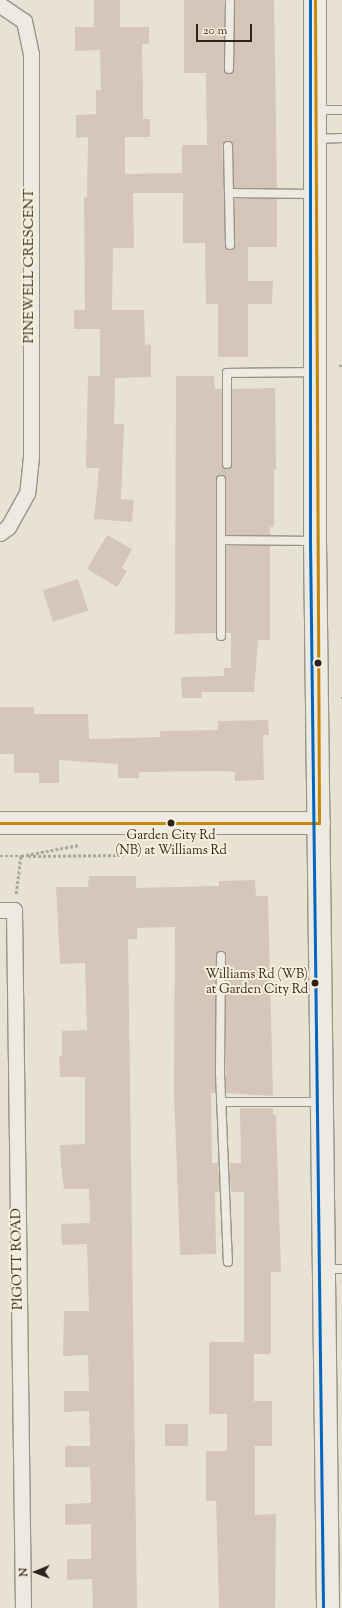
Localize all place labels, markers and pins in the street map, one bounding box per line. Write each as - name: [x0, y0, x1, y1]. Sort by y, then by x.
- unlabelled marker: [313, 658, 323, 668]
- marker: Garden City Rd (NB) at Williams Rd: [166, 818, 176, 828]
- place label: Garden City Rd (NB) at Williams Rd: [115, 829, 227, 860]
- place label: Williams Rd (WB) at Garden City Rd: [205, 968, 308, 999]
- marker: Williams Rd (WB) at Garden City Rd: [310, 978, 320, 988]

